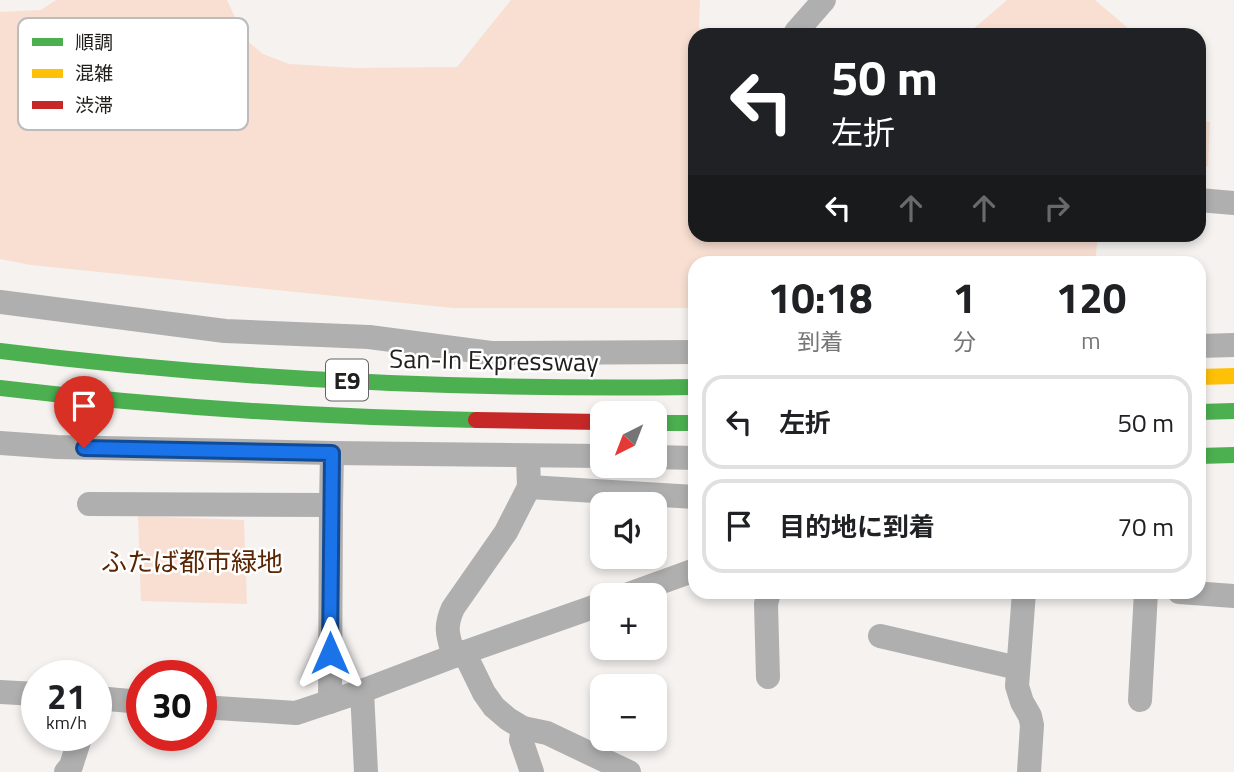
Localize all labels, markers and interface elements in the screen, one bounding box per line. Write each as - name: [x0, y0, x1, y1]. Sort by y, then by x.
- legend: [18, 18, 248, 130]
- text: 順調: [75, 27, 113, 56]
- text: 50 m: [831, 39, 938, 114]
- icon: left: [716, 56, 807, 147]
- text: 混雑: [75, 58, 113, 87]
- text: 渋滞: [75, 90, 113, 119]
- text: 左折: [831, 108, 895, 156]
- icon: left: [819, 189, 857, 227]
- icon: ahead: [892, 189, 930, 227]
- icon: ahead: [965, 189, 1003, 227]
- icon: right: [1038, 189, 1076, 227]
- text: 10:18: [768, 265, 873, 329]
- text: 1: [952, 265, 976, 329]
- text: 120: [1056, 265, 1126, 329]
- text: m: [1081, 323, 1101, 358]
- text: 到着: [797, 324, 843, 359]
- text: 分: [953, 324, 976, 359]
- street label: San-In Expressway: [389, 339, 599, 381]
- road number: E9: [326, 360, 368, 400]
- pin: [54, 376, 114, 448]
- icon: arrive: [65, 387, 103, 425]
- north arrow: [590, 401, 667, 478]
- map controls: [590, 401, 667, 751]
- icon: left: [720, 403, 758, 441]
- text: 左折: [779, 403, 831, 442]
- text: 50 m: [1117, 403, 1174, 442]
- button: sound: [590, 492, 667, 569]
- icon: arrive: [720, 507, 758, 545]
- text: 目的地に到着: [779, 507, 935, 546]
- text: 70 m: [1117, 507, 1174, 546]
- park label: ふたば都市緑地: [101, 542, 283, 581]
- button: +: [590, 583, 667, 660]
- position arrow: [293, 616, 367, 690]
- speed limit sign: 30: [126, 660, 217, 751]
- text: 21: [47, 669, 86, 723]
- button: −: [590, 674, 667, 751]
- text: km/h: [46, 709, 87, 736]

